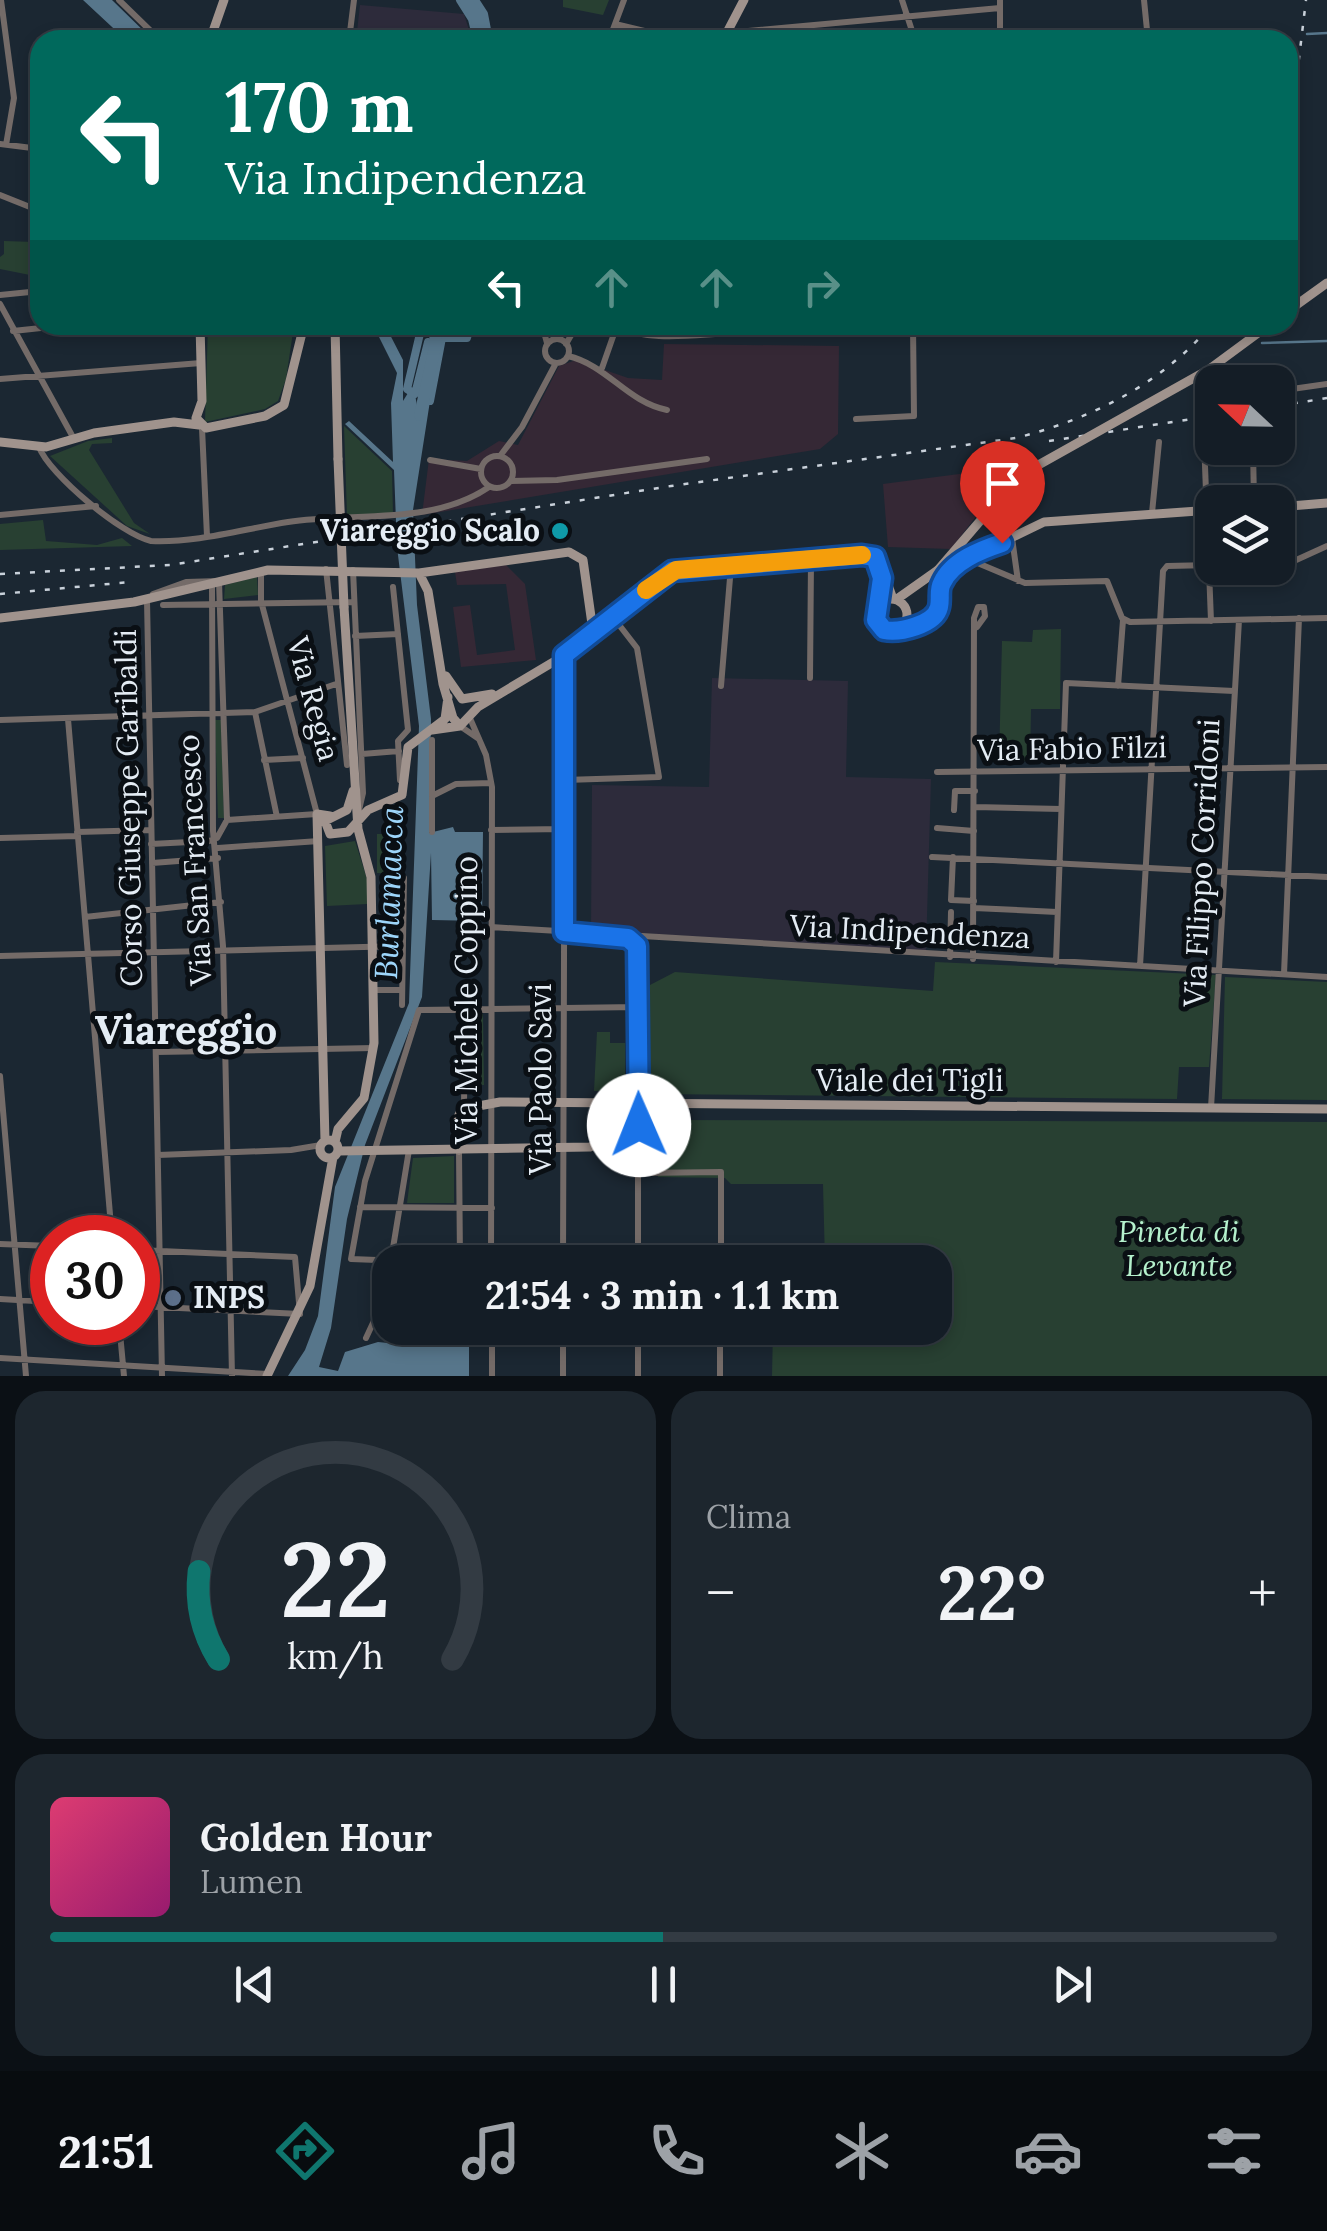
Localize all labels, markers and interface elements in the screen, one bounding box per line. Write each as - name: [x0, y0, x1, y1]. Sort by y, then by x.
- text: 170 m: [225, 62, 414, 151]
- icon: left: [60, 70, 190, 200]
- text: Via Indipendenza: [225, 149, 586, 206]
- icon: left: [479, 260, 534, 315]
- icon: ahead: [584, 260, 639, 315]
- icon: ahead: [689, 260, 744, 315]
- icon: right: [794, 260, 849, 315]
- north arrow: [1195, 365, 1295, 465]
- map controls: [1195, 365, 1295, 585]
- pin: [960, 441, 1045, 544]
- icon: arrive: [975, 456, 1030, 511]
- button: layers: [1195, 485, 1295, 585]
- place label: Viareggio Scalo: [320, 511, 540, 550]
- marker: Viareggio Scalo: [549, 520, 571, 542]
- street label: Corso Giuseppe Garibaldi: [106, 629, 150, 987]
- street label: Via Regia: [278, 631, 349, 765]
- street label: Via Filippo Corridoni: [1174, 718, 1228, 1009]
- street label: Via Fabio Filzi: [976, 727, 1167, 769]
- street label: Via San Francesco: [168, 733, 220, 988]
- water label: Burlamacca: [365, 805, 412, 980]
- street label: Via Michele Coppino: [447, 856, 485, 1145]
- street label: Via Indipendenza: [788, 906, 1031, 956]
- street label: Via Paolo Savi: [521, 983, 559, 1176]
- district label: Viareggio: [95, 1004, 277, 1055]
- street label: Viale dei Tigli: [815, 1061, 1004, 1100]
- position arrow: [587, 1073, 691, 1177]
- park label: Pineta di Levante: [1118, 1212, 1240, 1284]
- speed limit sign: 30: [30, 1215, 160, 1345]
- text: 21:54 · 3 min · 1.1 km: [485, 1271, 839, 1319]
- place label: INPS: [193, 1278, 265, 1316]
- marker: INPS: [162, 1287, 184, 1309]
- text: Clima: [706, 1496, 791, 1537]
- text: 22: [280, 1512, 391, 1645]
- text: 22°: [937, 1545, 1046, 1641]
- text: −: [706, 1558, 735, 1628]
- text: +: [1248, 1558, 1277, 1628]
- text: km/h: [287, 1633, 384, 1679]
- text: Golden Hour: [200, 1813, 432, 1861]
- text: Lumen: [200, 1861, 303, 1902]
- icon: previous: [227, 1957, 282, 2012]
- icon: pause: [636, 1957, 691, 2012]
- icon: next: [1045, 1957, 1100, 2012]
- icon: directions: [270, 2116, 340, 2186]
- icon: music: [456, 2116, 526, 2186]
- icon: phone: [642, 2116, 712, 2186]
- icon: climate: [827, 2116, 897, 2186]
- icon: car: [1013, 2116, 1083, 2186]
- icon: filters: [1199, 2116, 1269, 2186]
- text: 21:51: [58, 2123, 154, 2180]

